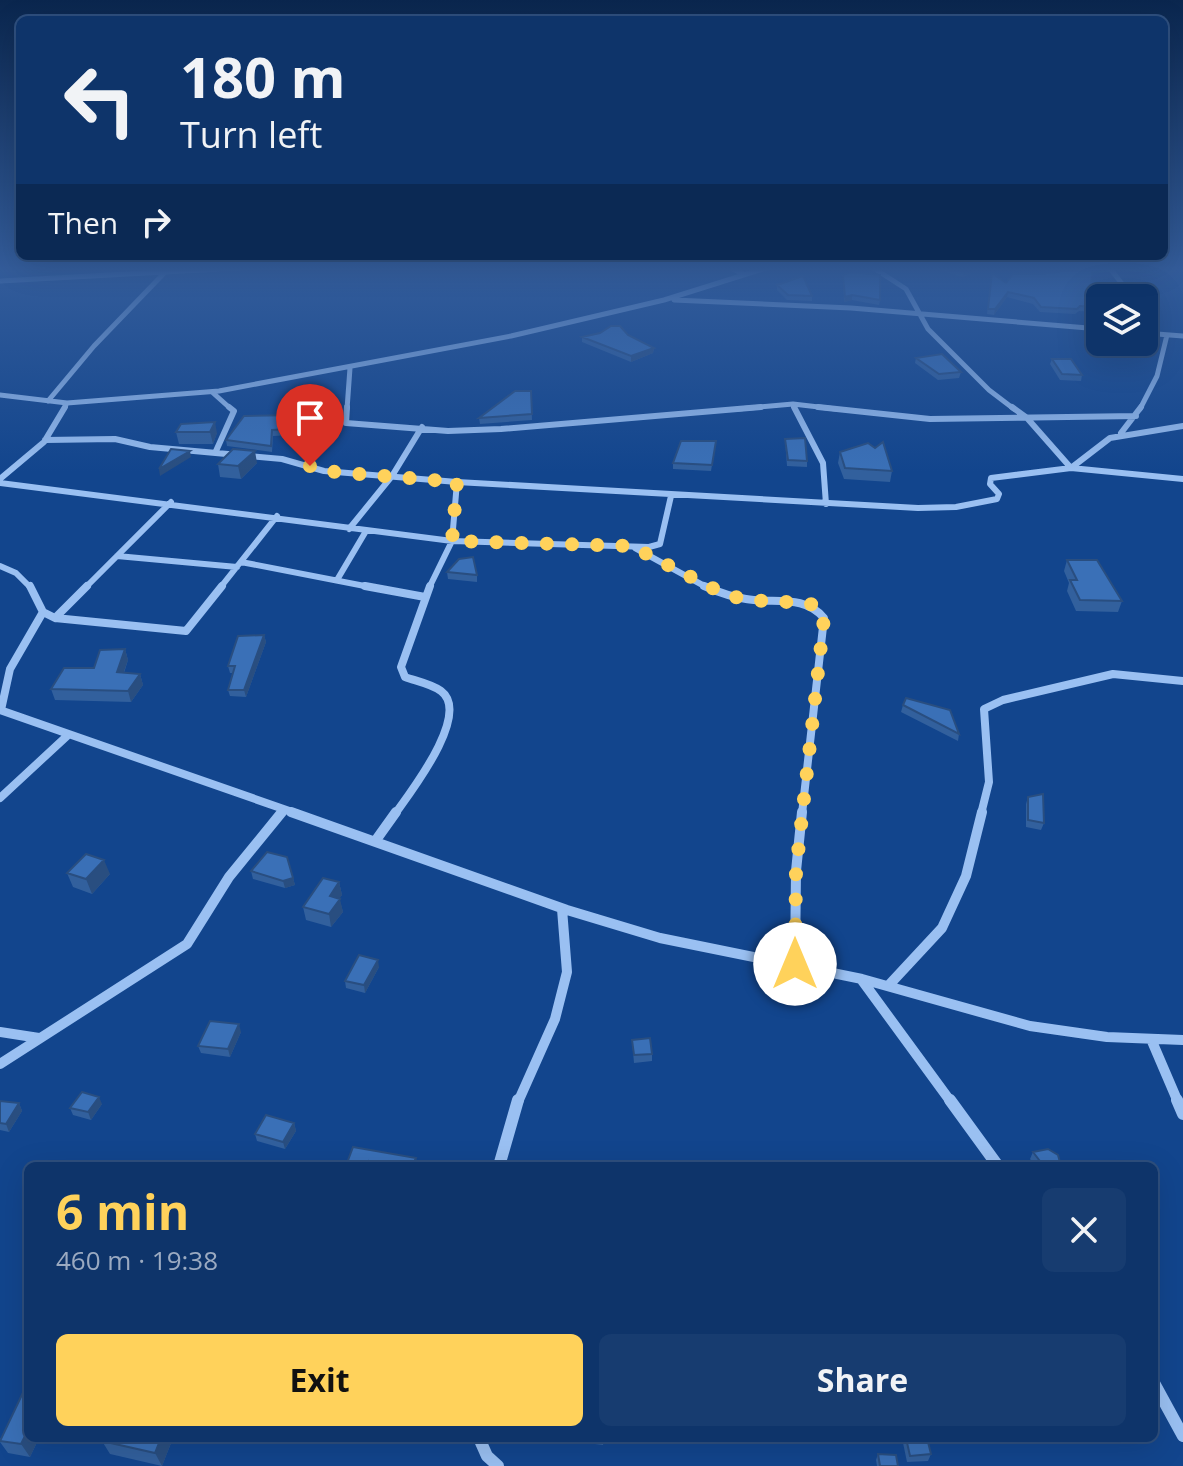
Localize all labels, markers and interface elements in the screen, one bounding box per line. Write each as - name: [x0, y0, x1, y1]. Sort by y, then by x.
- text: 180 m: [180, 38, 346, 114]
- icon: left: [48, 48, 152, 152]
- text: Turn left: [180, 110, 322, 159]
- icon: right: [134, 200, 178, 244]
- text: Then: [48, 202, 118, 243]
- map controls: [1086, 284, 1158, 356]
- button: layers: [1086, 284, 1158, 356]
- pin: [276, 384, 344, 466]
- icon: arrive: [288, 396, 332, 440]
- position arrow: [753, 922, 837, 1006]
- text: 6 min: [56, 1179, 189, 1244]
- button: close: [1042, 1188, 1126, 1272]
- text: 460 m · 19:38: [56, 1242, 218, 1278]
- button: Exit: [56, 1334, 583, 1426]
- button: Share: [599, 1334, 1126, 1426]

